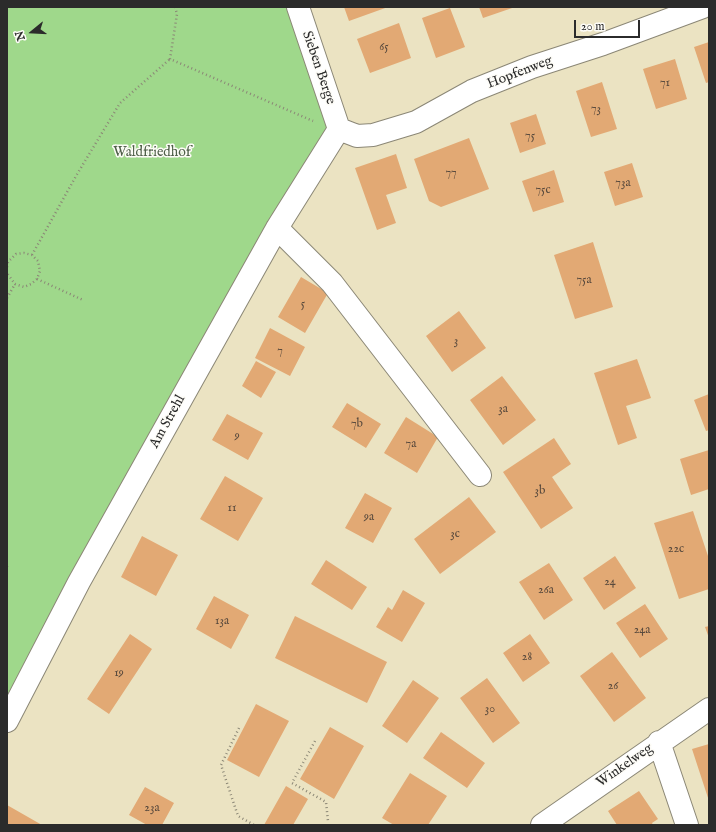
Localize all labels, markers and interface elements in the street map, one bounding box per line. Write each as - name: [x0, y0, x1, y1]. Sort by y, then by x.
- north arrow: [12, 12, 52, 52]
- scale bar: [576, 12, 642, 38]
- text: 20 m: [581, 19, 604, 34]
- text: N: [12, 29, 29, 42]
- street label: Sieben Berge: [298, 29, 338, 107]
- house number: 65: [379, 41, 389, 55]
- street label: Hopfenweg: [485, 53, 555, 93]
- house number: 71: [660, 77, 670, 91]
- house number: 73: [591, 103, 601, 117]
- house number: 75: [525, 130, 535, 144]
- park label: Waldfriedhof: [113, 145, 191, 161]
- house number: 77: [445, 167, 457, 181]
- house number: 73a: [615, 177, 631, 191]
- house number: 75c: [535, 184, 551, 198]
- house number: 75a: [576, 274, 592, 288]
- house number: 5: [301, 298, 305, 312]
- house number: 3: [454, 335, 458, 349]
- house number: 7: [277, 345, 283, 359]
- street label: Am Strehl: [147, 392, 189, 452]
- house number: 3a: [498, 403, 508, 417]
- house number: 7b: [351, 418, 363, 432]
- house number: 9: [234, 430, 240, 444]
- house number: 7a: [406, 438, 416, 452]
- house number: 3b: [535, 485, 545, 499]
- house number: 11: [228, 502, 236, 516]
- house number: 9a: [364, 511, 374, 525]
- house number: 3c: [450, 528, 460, 542]
- house number: 22c: [668, 543, 684, 557]
- house number: 24: [604, 576, 616, 590]
- house number: 26a: [538, 584, 554, 598]
- house number: 13a: [215, 615, 229, 629]
- house number: 24a: [634, 624, 650, 638]
- house number: 28: [522, 651, 532, 665]
- house number: 19: [114, 667, 124, 681]
- house number: 26: [608, 680, 618, 694]
- house number: 30: [485, 703, 495, 717]
- street label: Winkelweg: [594, 740, 656, 792]
- house number: 23a: [144, 802, 160, 816]

